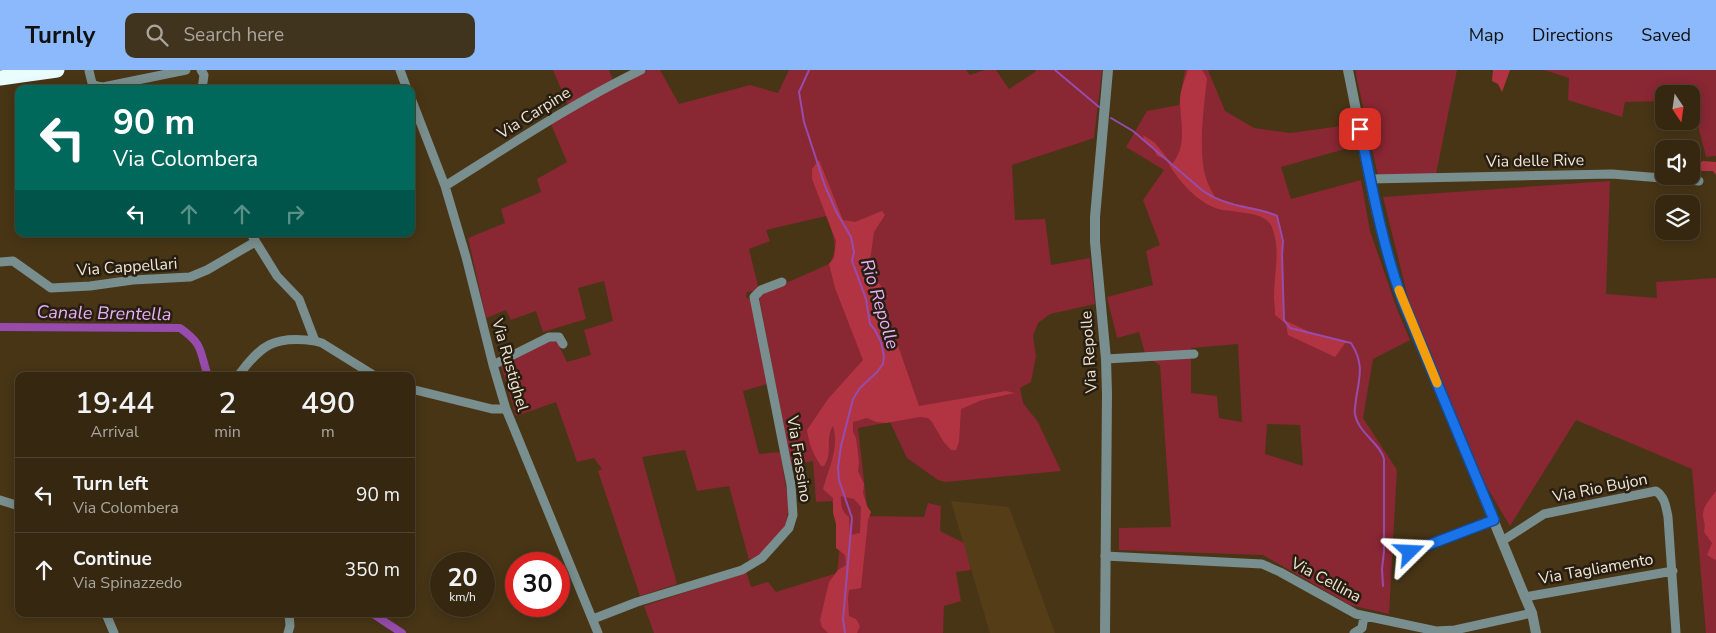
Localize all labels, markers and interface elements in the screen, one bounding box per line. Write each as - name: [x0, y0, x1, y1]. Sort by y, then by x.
- search box: [125, 13, 475, 58]
- text: Turnly: [25, 19, 95, 51]
- icon: search: [143, 21, 171, 49]
- text: Search here: [183, 22, 284, 48]
- text: Map: [1469, 23, 1504, 47]
- text: Directions: [1532, 23, 1613, 47]
- text: Saved: [1641, 23, 1691, 47]
- street label: Via Carpine: [492, 82, 575, 145]
- north arrow: [1655, 85, 1700, 130]
- map controls: [1655, 85, 1700, 240]
- text: 90 m: [113, 99, 195, 146]
- icon: left: [30, 105, 95, 170]
- pin: [1339, 108, 1381, 150]
- icon: arrive: [1346, 115, 1374, 143]
- button: sound: [1655, 140, 1700, 185]
- text: Via Colombera: [113, 144, 258, 174]
- street label: Via delle Rive: [1485, 149, 1584, 173]
- button: layers: [1655, 195, 1700, 240]
- icon: left: [122, 200, 150, 228]
- icon: ahead: [175, 200, 203, 228]
- icon: ahead: [228, 200, 256, 228]
- icon: right: [281, 200, 309, 228]
- street label: Via Cappellari: [75, 253, 178, 282]
- water label: Rio Repolle: [855, 256, 905, 352]
- water label: Canale Brentella: [36, 300, 172, 326]
- street label: Via Repolle: [1075, 310, 1103, 395]
- street label: Via Rustighel: [486, 315, 534, 414]
- text: 19:44: [75, 383, 154, 424]
- text: 2: [219, 383, 237, 424]
- text: 490: [301, 383, 355, 424]
- street label: Via Frassino: [781, 413, 817, 504]
- text: Arrival: [91, 421, 139, 443]
- text: min: [214, 421, 241, 443]
- text: m: [321, 421, 335, 443]
- street label: Via Rio Bujon: [1550, 468, 1649, 508]
- text: Turn left: [73, 471, 148, 497]
- icon: left: [30, 481, 58, 509]
- text: 90 m: [356, 482, 400, 508]
- text: Via Colombera: [73, 497, 179, 519]
- position arrow: [1383, 525, 1435, 577]
- text: Continue: [73, 546, 152, 572]
- street label: Via Tagliamento: [1536, 548, 1655, 590]
- speed limit sign: 30: [505, 552, 570, 617]
- street label: Via Cellina: [1286, 552, 1365, 608]
- icon: ahead: [30, 556, 58, 584]
- text: 350 m: [345, 557, 400, 583]
- text: 20: [447, 561, 478, 595]
- text: Via Spinazzedo: [73, 572, 182, 594]
- text: km/h: [449, 589, 476, 605]

